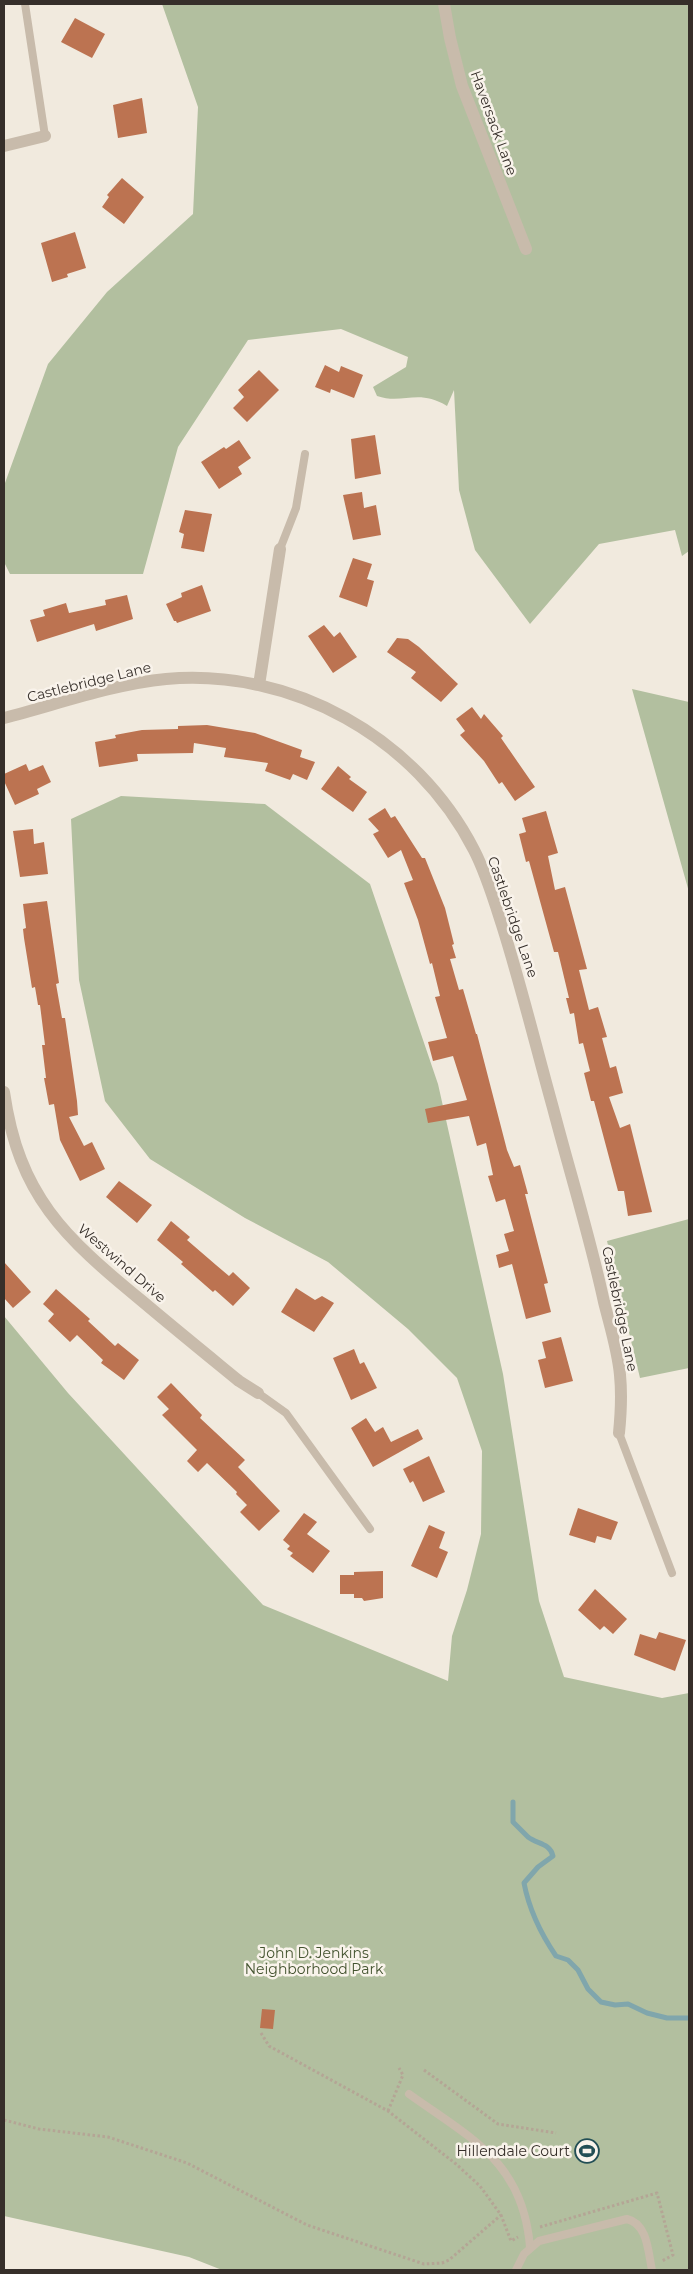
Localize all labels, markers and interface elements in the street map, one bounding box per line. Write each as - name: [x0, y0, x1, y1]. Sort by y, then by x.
- street label: Haversack Lane: [467, 68, 521, 178]
- street label: Castlebridge Lane: [25, 658, 153, 706]
- street label: Castlebridge Lane: [484, 854, 542, 980]
- street label: Westwind Drive: [74, 1220, 170, 1306]
- street label: Castlebridge Lane: [598, 1245, 642, 1373]
- park label: John D. Jenkins Neighborhood Park: [245, 1944, 384, 1978]
- sports icon: Hillendale Court: [574, 2138, 600, 2164]
- place label: Hillendale Court: [456, 2142, 570, 2160]

